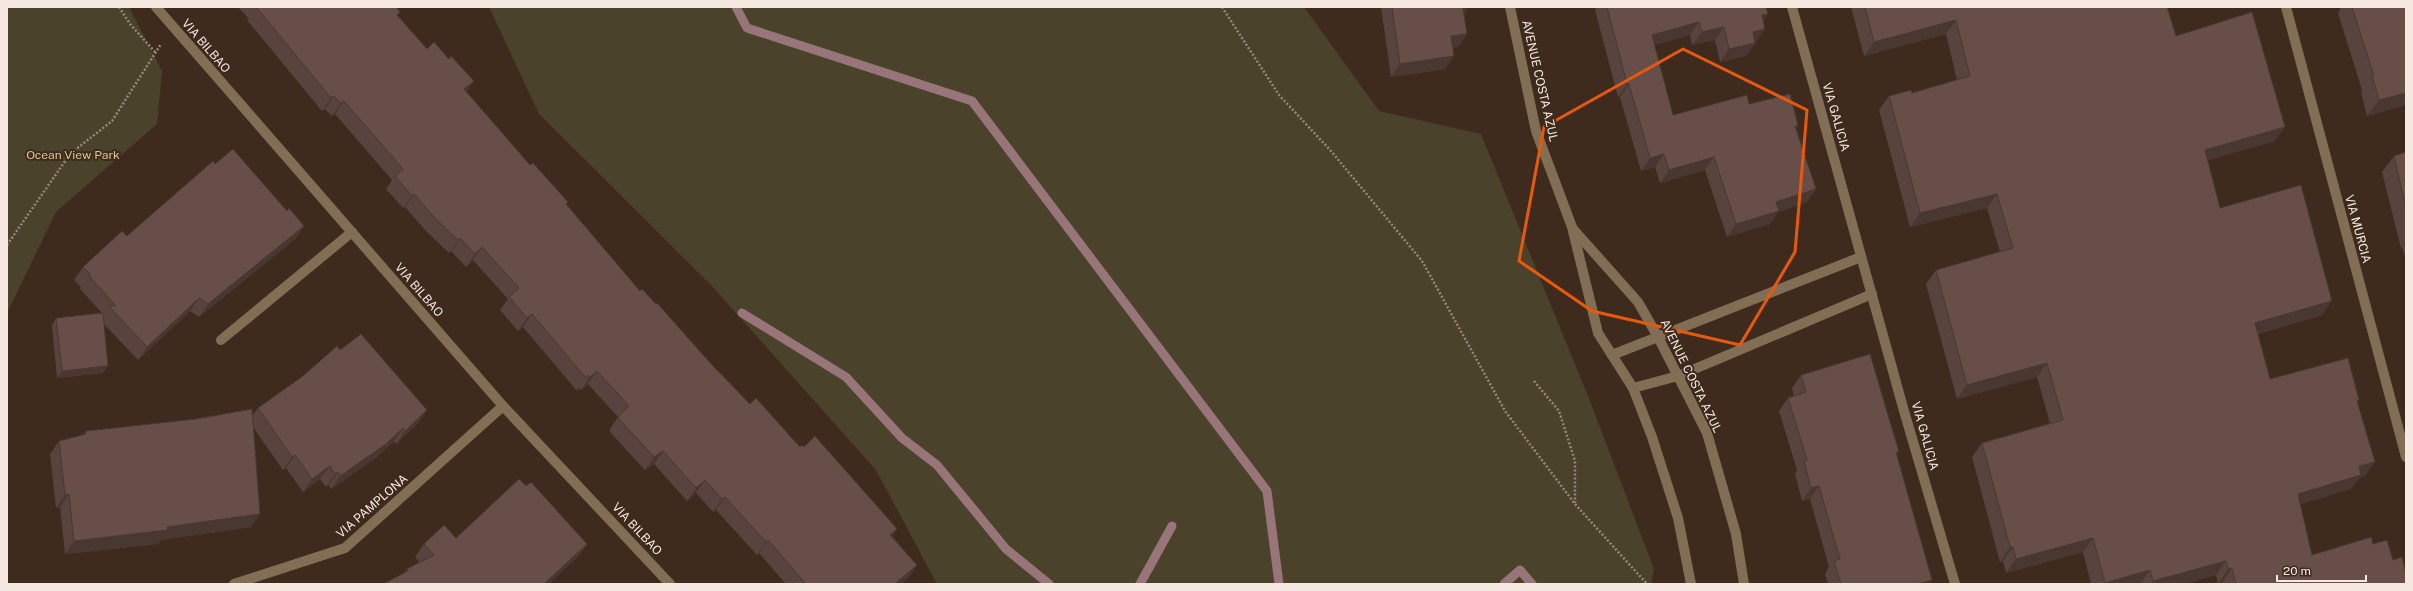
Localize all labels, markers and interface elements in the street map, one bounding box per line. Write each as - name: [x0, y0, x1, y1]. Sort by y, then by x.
- street label: VIA BILBAO: [179, 16, 233, 76]
- street label: AVENUE COSTA AZUL: [1519, 19, 1561, 143]
- street label: VIA GALICIA: [1820, 81, 1853, 153]
- park label: Ocean View Park: [26, 148, 120, 162]
- street label: VIA MURCIA: [2342, 193, 2374, 265]
- street label: VIA BILBAO: [392, 260, 446, 320]
- street label: AVENUE COSTA AZUL: [1657, 317, 1725, 435]
- street label: VIA GALICIA: [1909, 400, 1942, 472]
- street label: VIA PAMPLONA: [334, 471, 411, 541]
- street label: VIA BILBAO: [609, 500, 665, 558]
- scale bar: [2277, 557, 2366, 583]
- text: 20 m: [2283, 564, 2311, 578]

